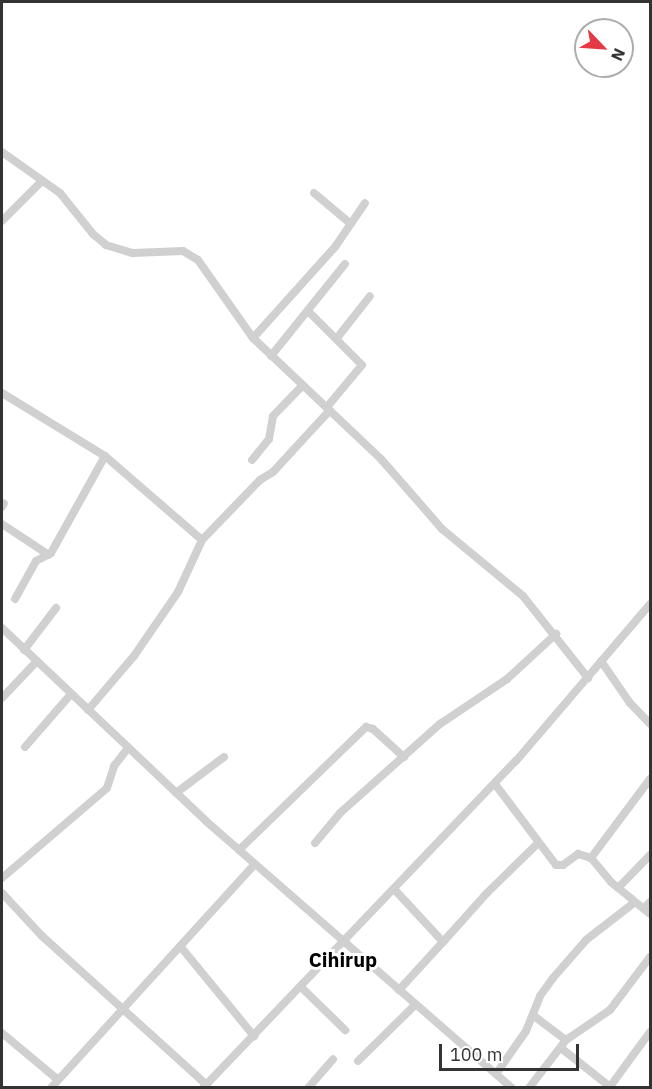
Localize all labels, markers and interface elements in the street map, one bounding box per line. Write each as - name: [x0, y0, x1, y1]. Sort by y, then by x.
- north arrow: [574, 18, 634, 78]
- text: N: [607, 45, 630, 64]
- district label: Cihirup: [309, 947, 377, 971]
- scale bar: [442, 1032, 582, 1070]
- text: 100 m: [450, 1043, 502, 1066]

